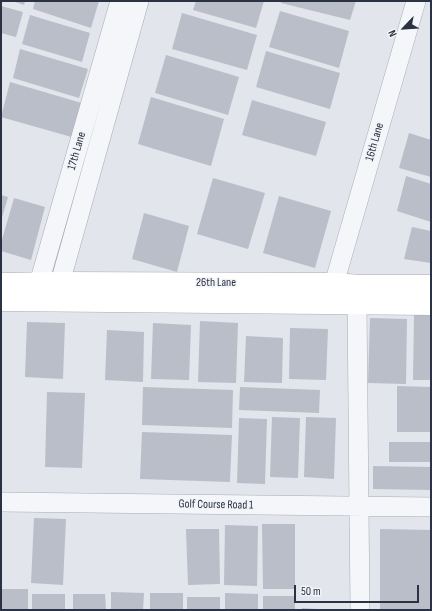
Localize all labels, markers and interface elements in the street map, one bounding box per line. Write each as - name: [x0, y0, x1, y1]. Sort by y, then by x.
- north arrow: [384, 8, 424, 48]
- text: N: [386, 28, 400, 39]
- street label: 16th Lane: [363, 121, 387, 163]
- street label: 17th Lane: [65, 130, 89, 172]
- street label: 26th Lane: [196, 276, 236, 290]
- street label: Golf Course Road 1: [179, 497, 253, 513]
- scale bar: [296, 577, 421, 603]
- text: 50 m: [301, 584, 321, 599]

